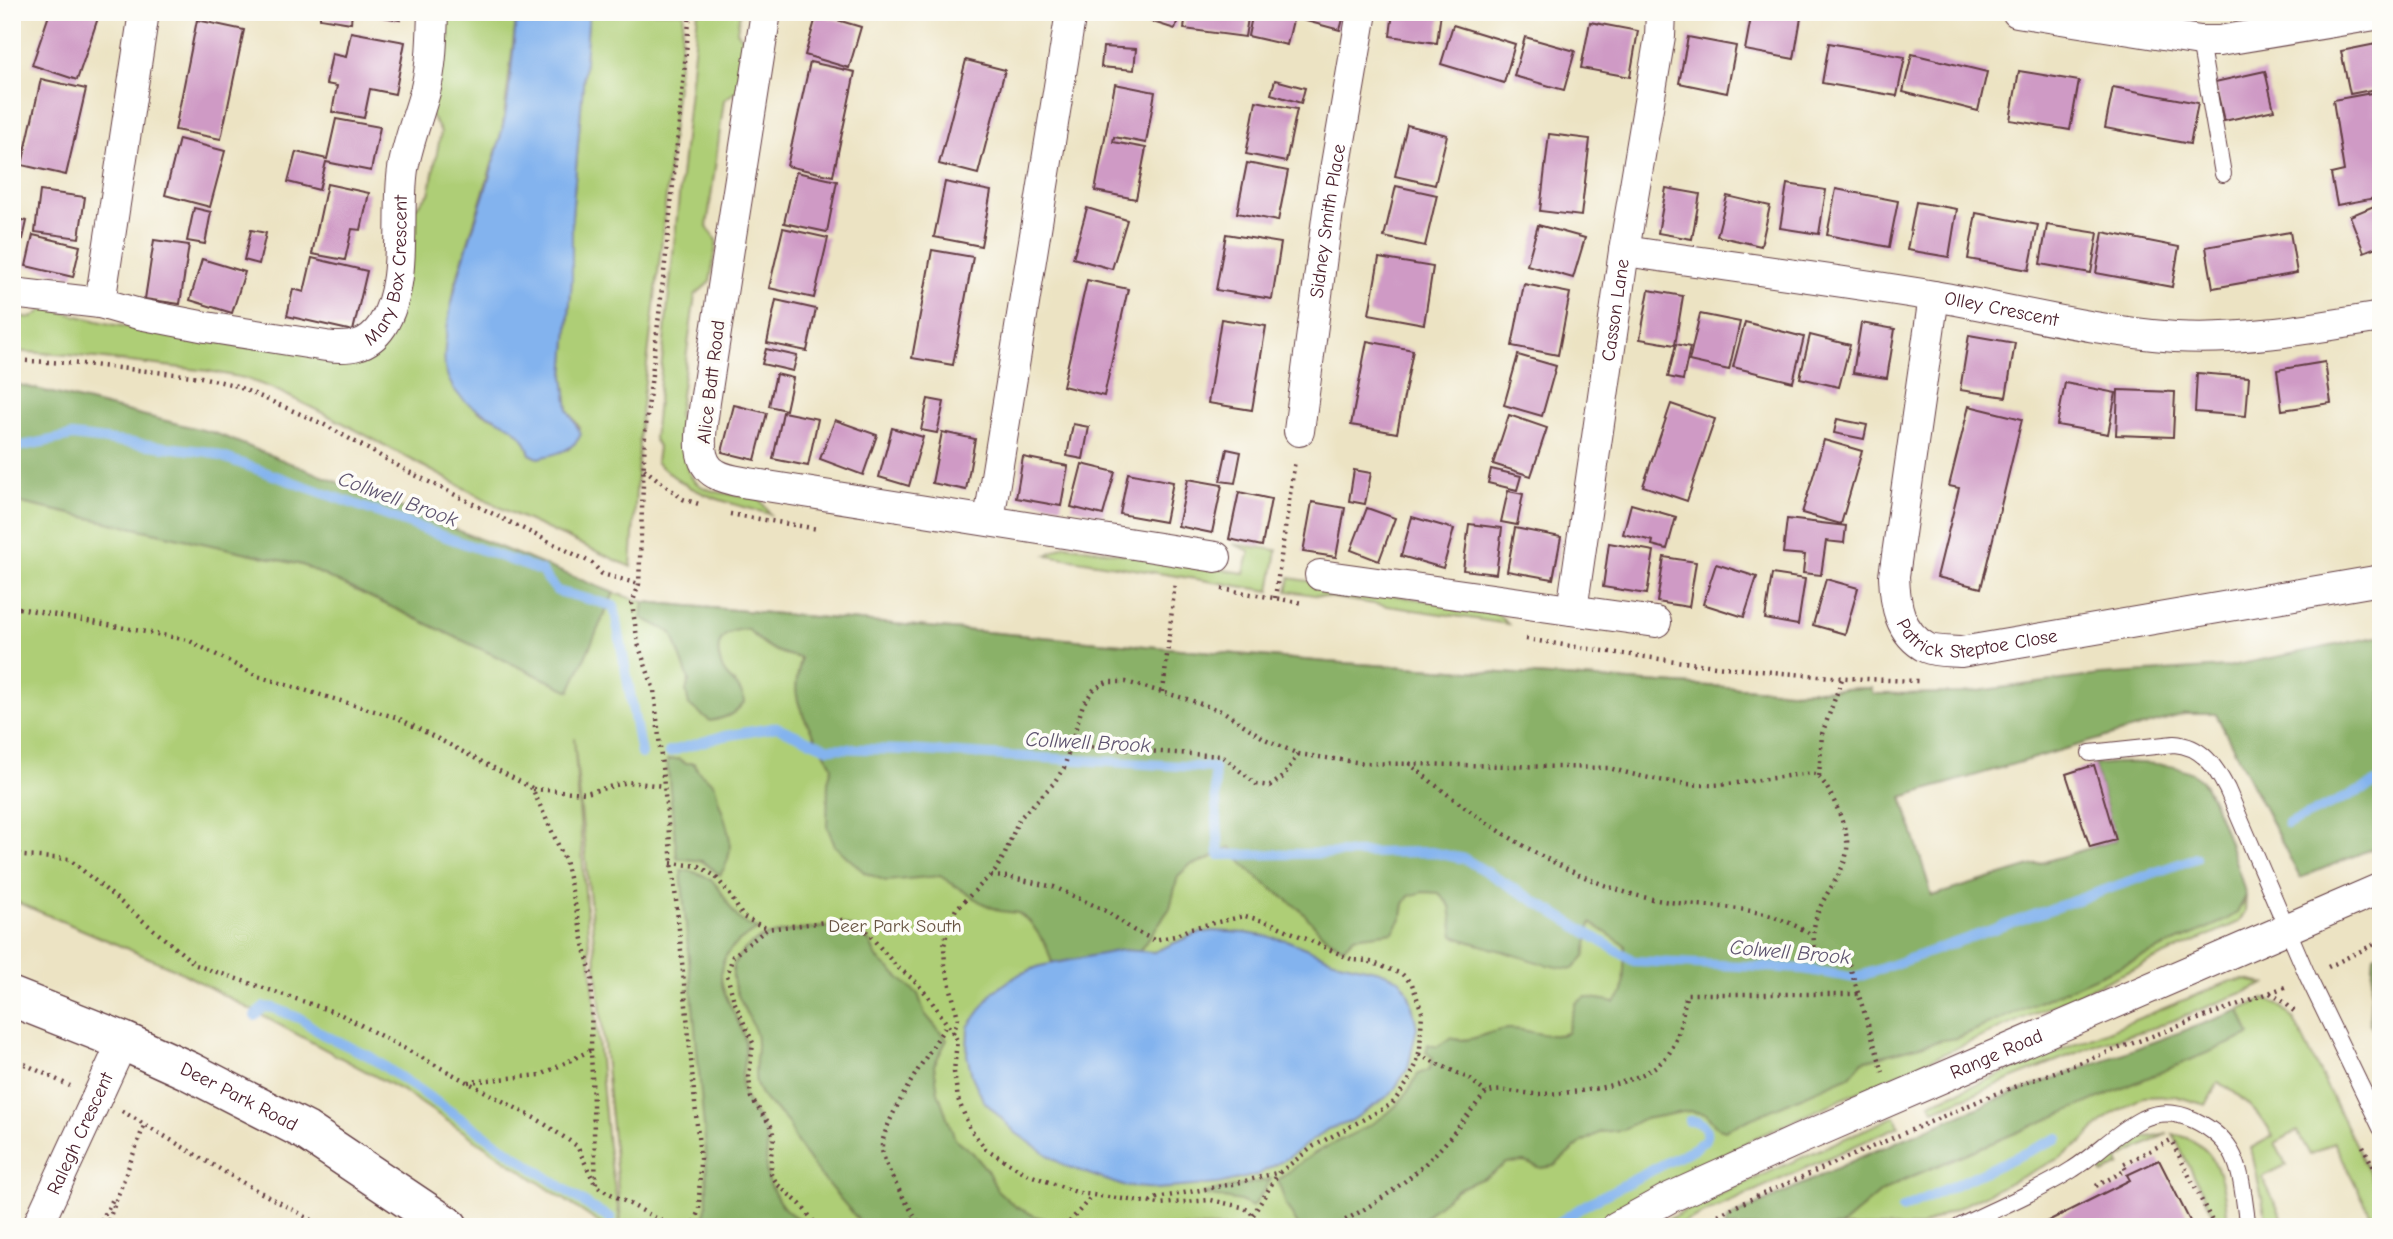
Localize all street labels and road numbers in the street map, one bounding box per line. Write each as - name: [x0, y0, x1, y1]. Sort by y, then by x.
- street label: Sidney Smith Place: [1306, 142, 1350, 299]
- street label: Mary Box Crescent: [360, 194, 412, 350]
- street label: Casson Lane: [1597, 257, 1634, 363]
- street label: Olley Crescent: [1943, 287, 2061, 331]
- street label: Alice Batt Road: [693, 319, 729, 445]
- street label: Patrick Steptoe Close: [1892, 615, 2059, 663]
- street label: Range Road: [1947, 1025, 2046, 1084]
- street label: Deer Park Road: [177, 1058, 301, 1136]
- street label: Ralegh Crescent: [43, 1068, 118, 1198]

